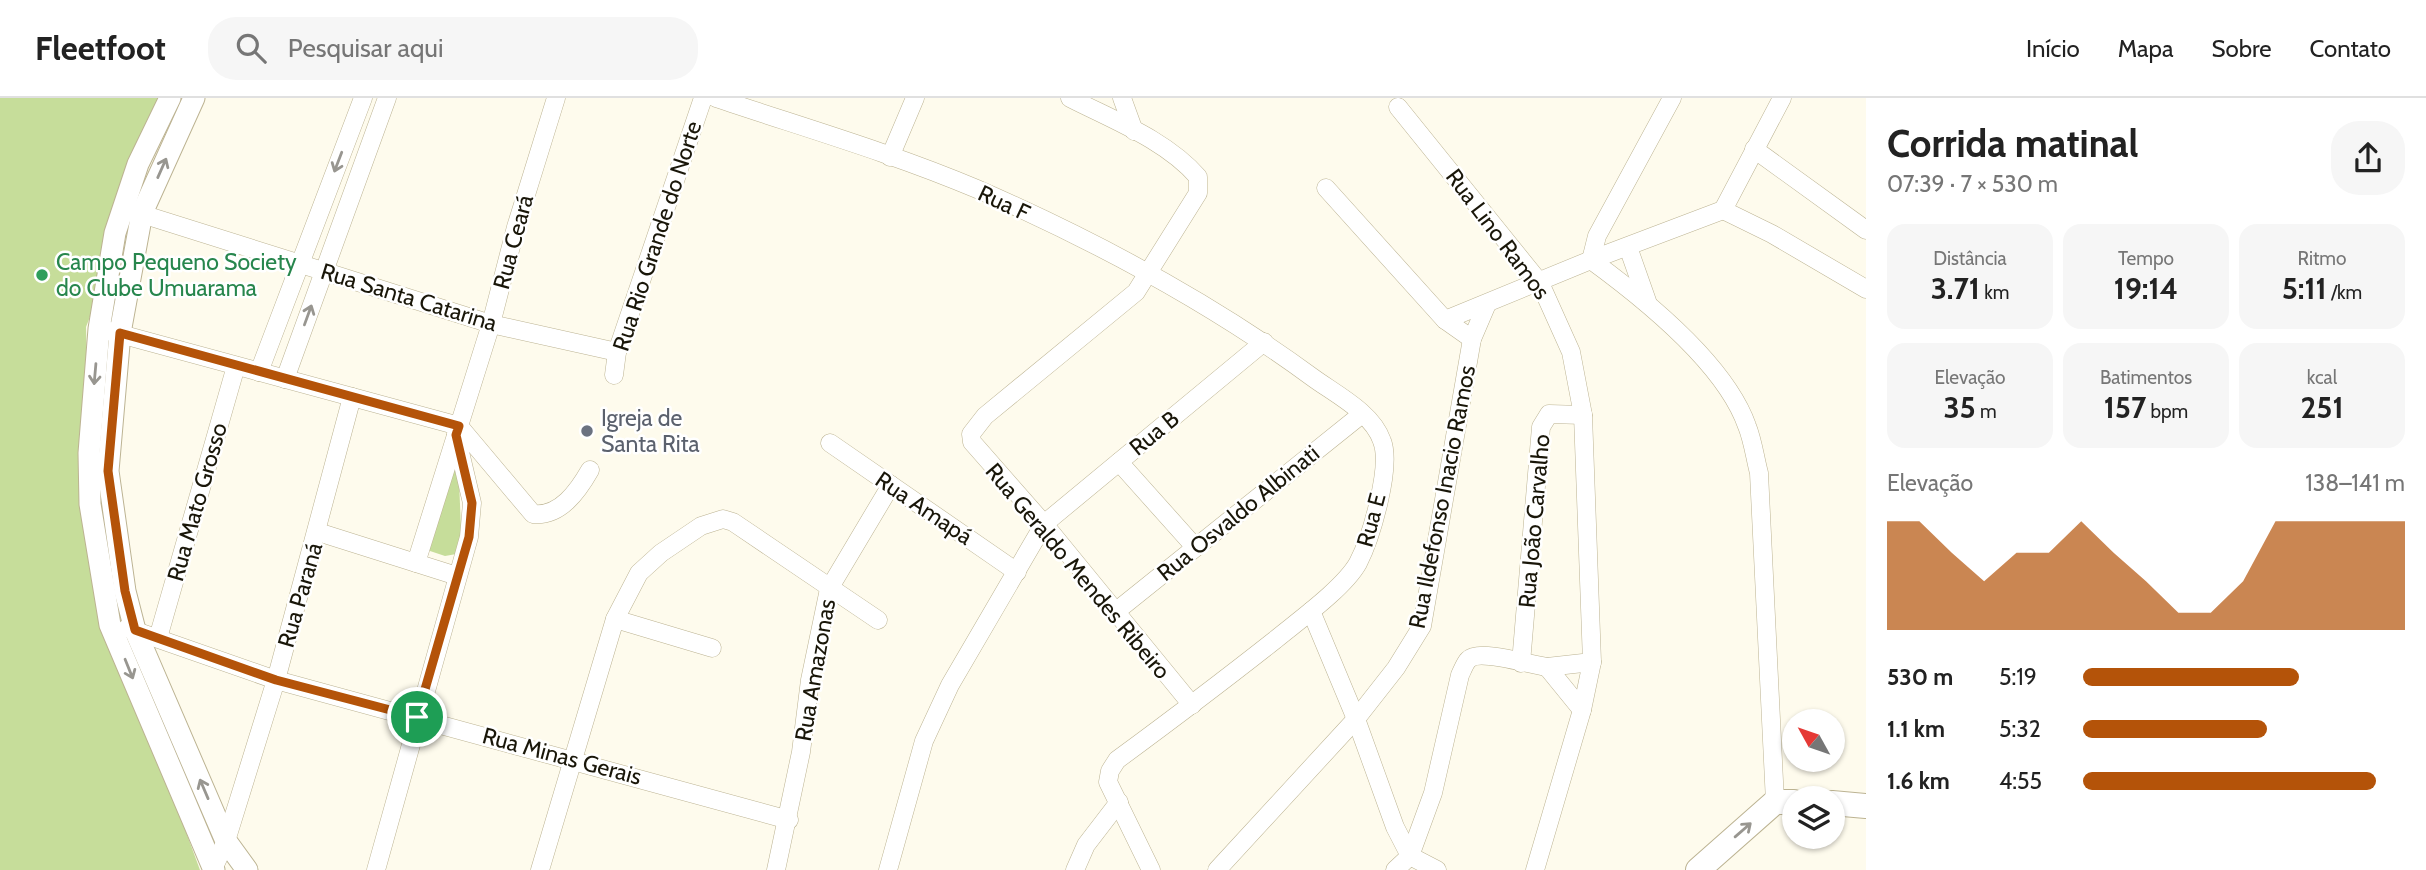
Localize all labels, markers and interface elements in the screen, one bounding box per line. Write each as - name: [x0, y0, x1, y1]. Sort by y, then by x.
- search box: [208, 17, 698, 80]
- text: Fleetfoot: [35, 28, 166, 68]
- icon: search: [232, 29, 270, 67]
- text: Pesquisar aqui: [288, 32, 444, 64]
- text: Início: [2026, 34, 2080, 63]
- text: Mapa: [2118, 34, 2173, 63]
- text: Sobre: [2211, 34, 2272, 63]
- text: Contato: [2310, 34, 2391, 63]
- street label: Rua Rio Grande do Norte: [607, 117, 707, 355]
- text: Corrida matinal: [1887, 120, 2139, 167]
- button: share: [2331, 121, 2405, 195]
- one-way arrow: [331, 150, 344, 172]
- one-way arrow: [156, 158, 169, 179]
- street label: Rua Lino Ramos: [1440, 163, 1556, 305]
- text: 07:39 · 7 × 530 m: [1887, 170, 2058, 198]
- street label: Rua F: [974, 179, 1034, 227]
- street label: Rua Ceará: [487, 192, 539, 292]
- text: Distância: [1933, 247, 2007, 270]
- text: Tempo: [2118, 247, 2174, 270]
- text: Ritmo: [2298, 247, 2346, 270]
- place label: Campo Pequeno Society do Clube Umuarama: [56, 248, 297, 302]
- street label: Rua Santa Catarina: [318, 257, 500, 337]
- marker: Campo Pequeno Society do Clube Umuarama: [34, 267, 50, 283]
- text: 3.71: [1931, 270, 1980, 307]
- text: 19:14: [2114, 270, 2178, 307]
- text: 5:11: [2282, 270, 2327, 307]
- text: km: [1980, 281, 2009, 304]
- text: /km: [2327, 281, 2362, 304]
- one-way arrow: [303, 305, 315, 327]
- one-way arrow: [88, 362, 101, 385]
- street label: Rua Ildefonso Inacio Ramos: [1403, 363, 1481, 631]
- text: Elevação: [1934, 366, 2006, 389]
- text: Batimentos: [2100, 366, 2192, 389]
- text: kcal: [2307, 366, 2337, 389]
- text: 35: [1943, 389, 1976, 426]
- text: 157: [2104, 389, 2146, 426]
- text: 251: [2300, 389, 2344, 426]
- text: m: [1976, 400, 1997, 423]
- text: bpm: [2146, 400, 2188, 423]
- place label: Igreja de Santa Rita: [601, 404, 700, 458]
- street label: Rua B: [1124, 404, 1185, 461]
- street label: Rua Mato Grosso: [161, 420, 233, 584]
- marker: Igreja de Santa Rita: [579, 423, 595, 439]
- street label: Rua João Carvalho: [1512, 433, 1556, 609]
- street label: Rua Osvaldo Albinati: [1151, 439, 1325, 587]
- street label: Rua Geraldo Mendes Ribeiro: [980, 457, 1176, 685]
- street label: Rua Amapá: [870, 465, 978, 551]
- text: Elevação: [1887, 469, 1973, 497]
- text: 138–141 m: [2305, 469, 2405, 497]
- street label: Rua E: [1350, 490, 1392, 550]
- street label: Rua Paraná: [272, 539, 328, 651]
- street label: Rua Amazonas: [789, 597, 841, 743]
- one-way arrow: [123, 658, 136, 680]
- text: 530 m: [1887, 663, 1953, 691]
- text: 5:19: [1999, 663, 2037, 691]
- pin: [387, 687, 447, 747]
- icon: arrive: [398, 698, 436, 736]
- north arrow: [1782, 709, 1844, 772]
- map controls: [1782, 709, 1845, 849]
- text: 1.1 km: [1887, 715, 1945, 743]
- text: 5:32: [1999, 715, 2041, 743]
- street label: Rua Minas Gerais: [479, 721, 645, 791]
- text: 1.6 km: [1887, 767, 1950, 795]
- text: 4:55: [1999, 767, 2042, 795]
- one-way arrow: [197, 778, 210, 800]
- button: layers: [1782, 786, 1845, 849]
- one-way arrow: [1734, 822, 1752, 838]

